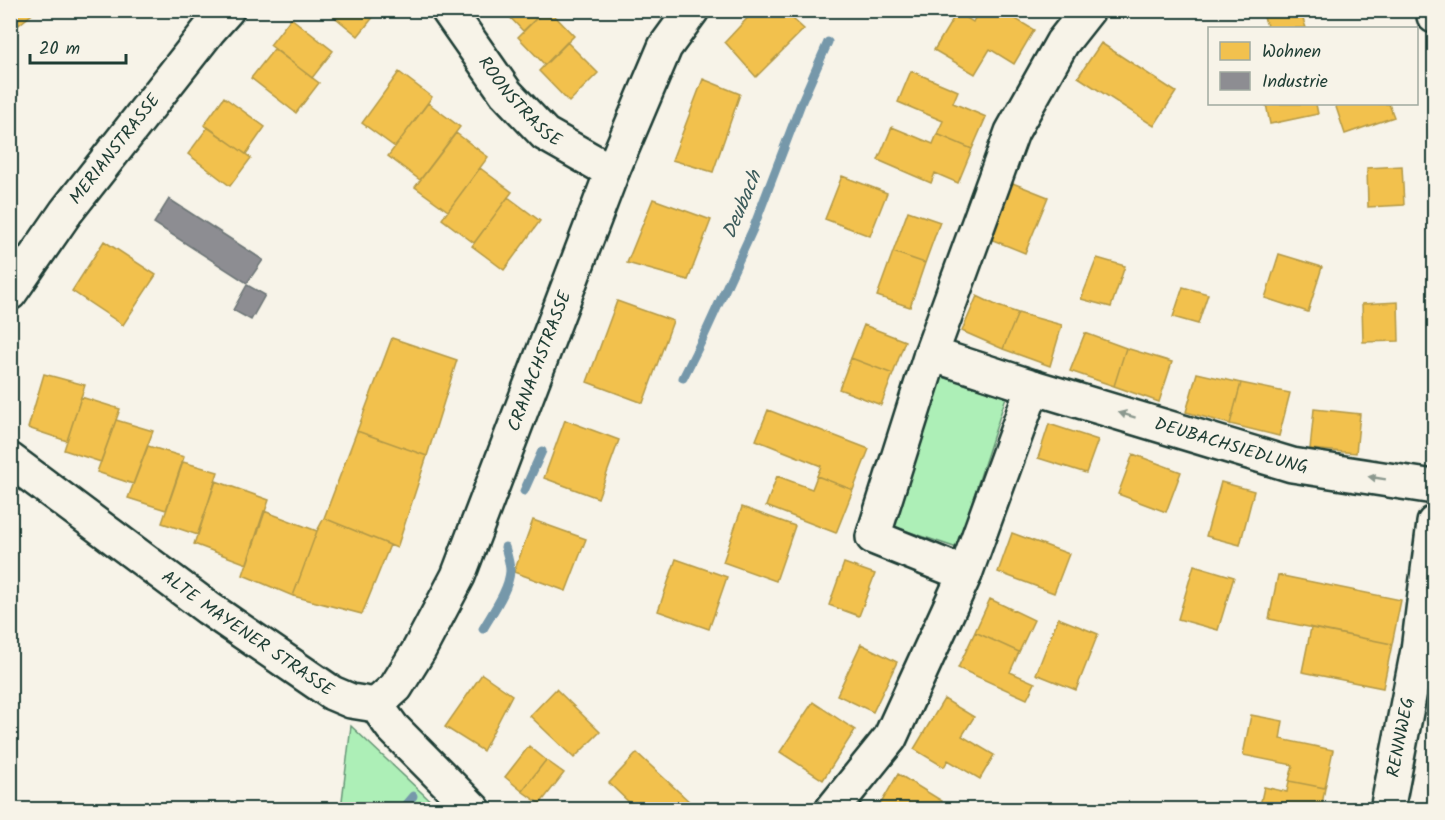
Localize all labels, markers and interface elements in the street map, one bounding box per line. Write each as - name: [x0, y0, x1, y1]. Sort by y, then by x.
- scale bar: [30, 27, 126, 65]
- legend: [1208, 27, 1418, 105]
- text: 20 m: [39, 35, 80, 64]
- text: Wohnen: [1262, 38, 1321, 67]
- street label: ROONSTRASSE: [470, 50, 567, 155]
- text: Industrie: [1262, 68, 1328, 97]
- street label: MERIANSTRASSE: [62, 87, 168, 211]
- water label: Deubach: [714, 164, 772, 244]
- street label: CRANACHSTRASSE: [500, 286, 580, 436]
- one-way arrow: [1118, 410, 1136, 419]
- street label: DEUBACHSIEDLUNG: [1151, 410, 1310, 482]
- one-way arrow: [1367, 474, 1386, 483]
- street label: ALTE MAYENER STRASSE: [155, 563, 340, 705]
- street label: RENNWEG: [1379, 695, 1423, 780]

